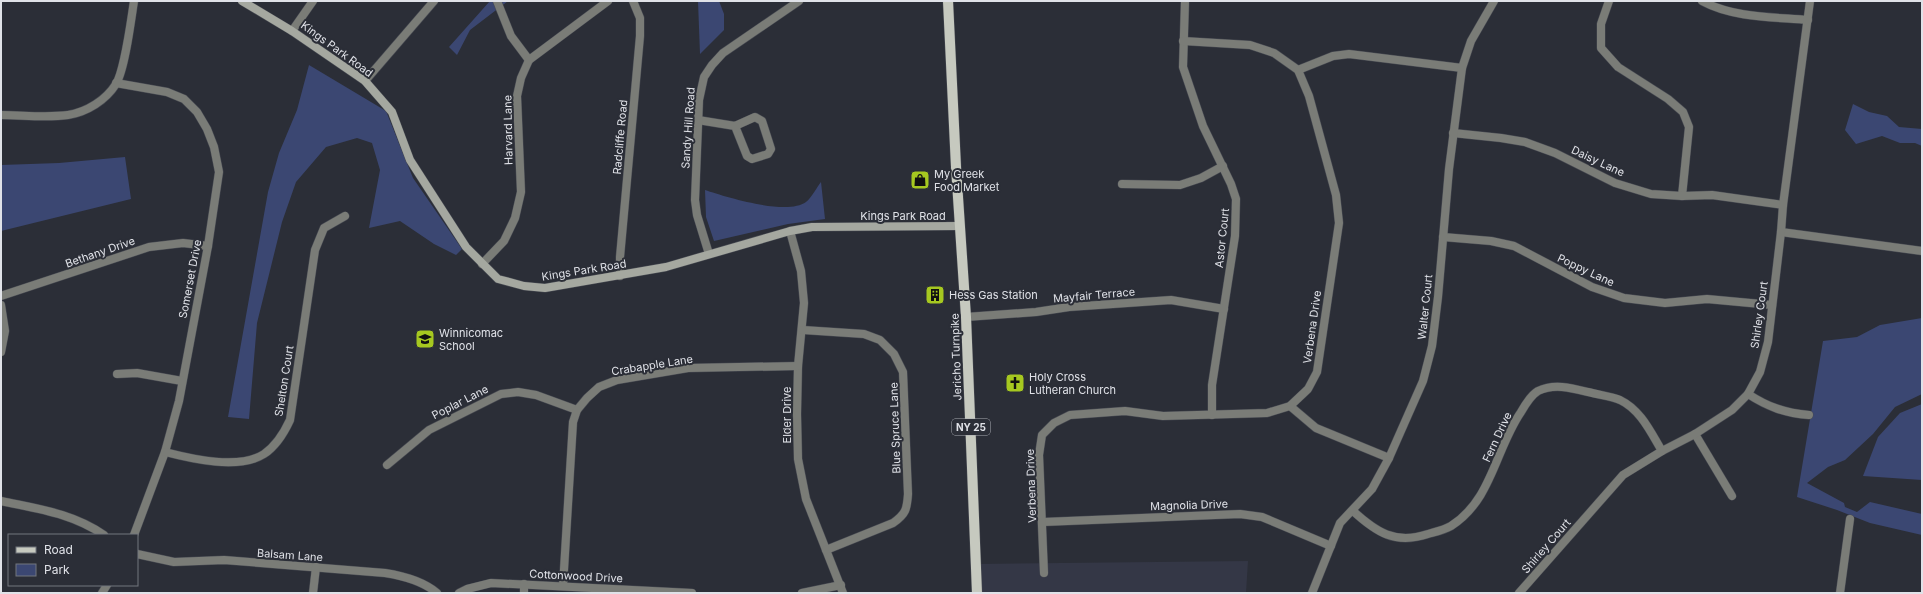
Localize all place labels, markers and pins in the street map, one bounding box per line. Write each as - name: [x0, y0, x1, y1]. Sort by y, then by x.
- place label: My Greek Food Market: [934, 167, 1000, 194]
- shop icon: My Greek Food Market: [909, 169, 931, 191]
- building icon: Hess Gas Station: [924, 284, 946, 306]
- place label: Hess Gas Station: [949, 288, 1038, 302]
- place label: Winnicomac School: [439, 326, 503, 353]
- school or university icon: Winnicomac School: [414, 328, 436, 350]
- place label: Holy Cross Lutheran Church: [1029, 370, 1116, 397]
- church icon: Holy Cross Lutheran Church: [1004, 372, 1026, 394]

